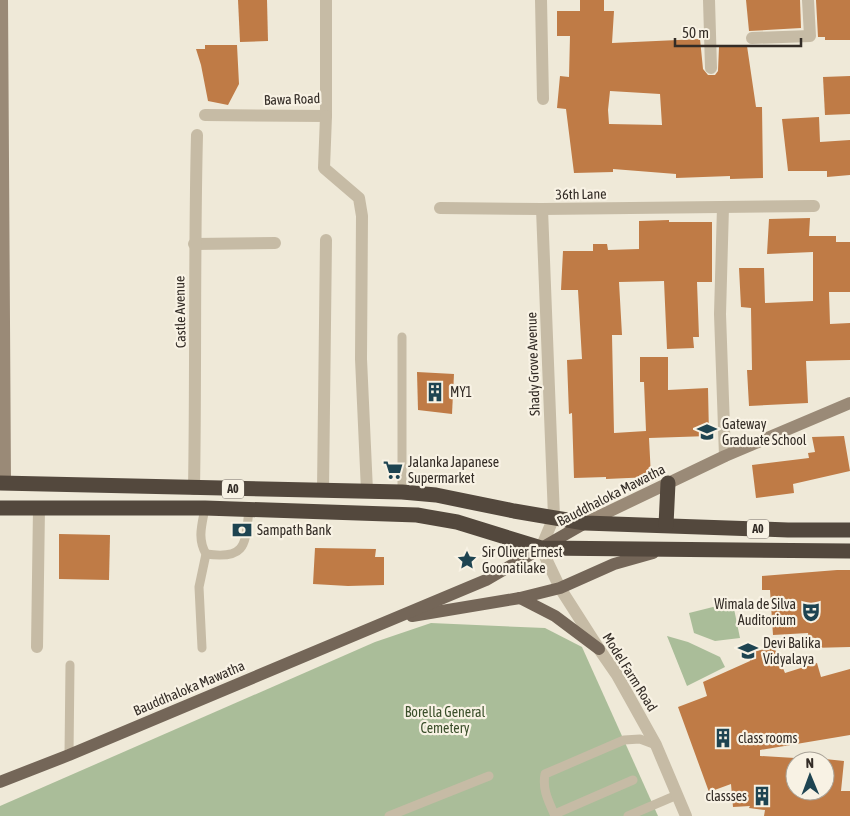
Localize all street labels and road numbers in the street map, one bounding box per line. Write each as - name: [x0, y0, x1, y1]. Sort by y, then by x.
- street label: Bawa Road: [263, 90, 321, 108]
- street label: 36th Lane: [555, 186, 607, 202]
- street label: Castle Avenue: [171, 276, 189, 348]
- street label: Shady Grove Avenue: [523, 312, 543, 416]
- street label: Bauddhaloka Mawatha: [554, 461, 668, 529]
- road number: A0: [222, 479, 244, 498]
- road number: A0: [747, 520, 769, 538]
- street label: Model Farm Road: [600, 630, 660, 714]
- street label: Bauddhaloka Mawatha: [131, 657, 247, 719]

